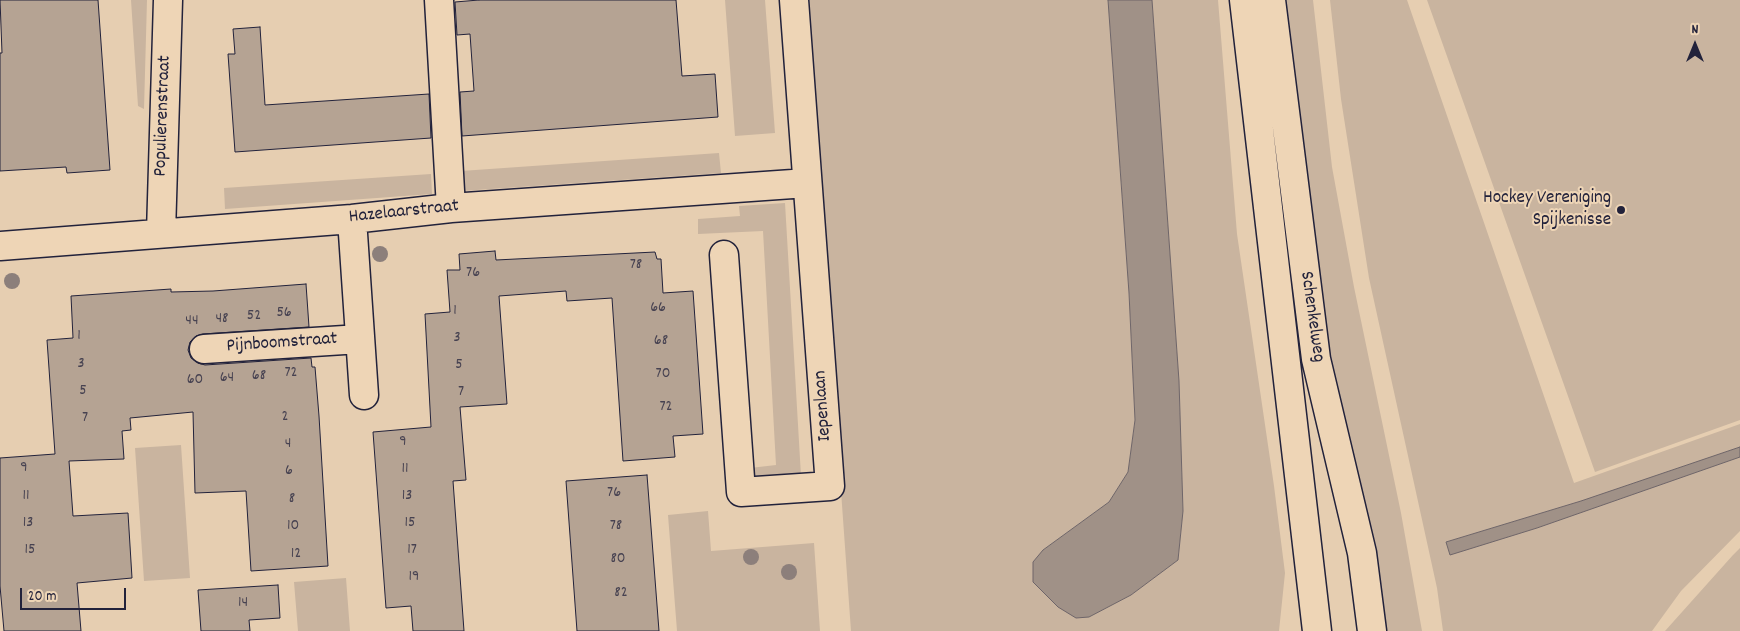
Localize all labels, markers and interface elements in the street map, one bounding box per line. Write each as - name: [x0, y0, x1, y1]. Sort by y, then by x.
- north arrow: [1670, 20, 1720, 70]
- text: N: [1692, 20, 1698, 40]
- street label: Populierenstraat: [150, 55, 178, 177]
- place label: Hockey Vereniging Spijkenisse: [1483, 188, 1611, 232]
- street label: Hazelaarstraat: [348, 196, 460, 230]
- marker: Hockey Vereniging Spijkenisse: [1615, 204, 1627, 216]
- house number: 78: [630, 256, 642, 276]
- house number: 76: [466, 264, 480, 284]
- street label: Schenkelweg: [1293, 270, 1329, 364]
- house number: 66: [650, 299, 666, 319]
- house number: 1: [453, 302, 457, 322]
- house number: 56: [276, 304, 292, 324]
- house number: 52: [247, 307, 261, 327]
- house number: 48: [215, 310, 229, 330]
- house number: 44: [185, 312, 199, 332]
- house number: 1: [77, 327, 81, 347]
- street label: Pijnboomstraat: [226, 329, 338, 359]
- house number: 3: [453, 329, 461, 349]
- house number: 68: [654, 332, 668, 352]
- house number: 3: [77, 355, 85, 375]
- house number: 5: [455, 356, 463, 376]
- house number: 72: [284, 364, 298, 384]
- house number: 70: [656, 365, 670, 385]
- house number: 68: [252, 367, 266, 387]
- house number: 64: [220, 369, 234, 389]
- street label: Iepenlaan: [810, 370, 838, 442]
- house number: 60: [187, 371, 203, 391]
- house number: 5: [79, 382, 87, 402]
- house number: 7: [458, 383, 464, 403]
- house number: 72: [659, 398, 673, 418]
- house number: 2: [282, 408, 288, 428]
- house number: 7: [82, 409, 88, 429]
- house number: 9: [399, 433, 407, 453]
- house number: 4: [285, 435, 291, 455]
- house number: 9: [20, 459, 28, 479]
- house number: 11: [401, 460, 409, 480]
- house number: 6: [285, 462, 293, 482]
- house number: 76: [607, 484, 621, 504]
- house number: 11: [22, 487, 30, 507]
- house number: 13: [402, 487, 412, 507]
- house number: 8: [289, 490, 295, 510]
- house number: 13: [23, 514, 33, 534]
- house number: 15: [405, 514, 415, 534]
- house number: 10: [287, 517, 299, 537]
- house number: 78: [610, 517, 622, 537]
- house number: 15: [25, 541, 35, 561]
- house number: 17: [407, 541, 417, 561]
- house number: 12: [291, 545, 301, 565]
- house number: 80: [610, 550, 626, 570]
- house number: 19: [409, 568, 419, 588]
- scale bar: [22, 578, 129, 610]
- house number: 82: [614, 584, 628, 604]
- text: 20 m: [28, 586, 56, 608]
- house number: 14: [238, 594, 248, 614]

